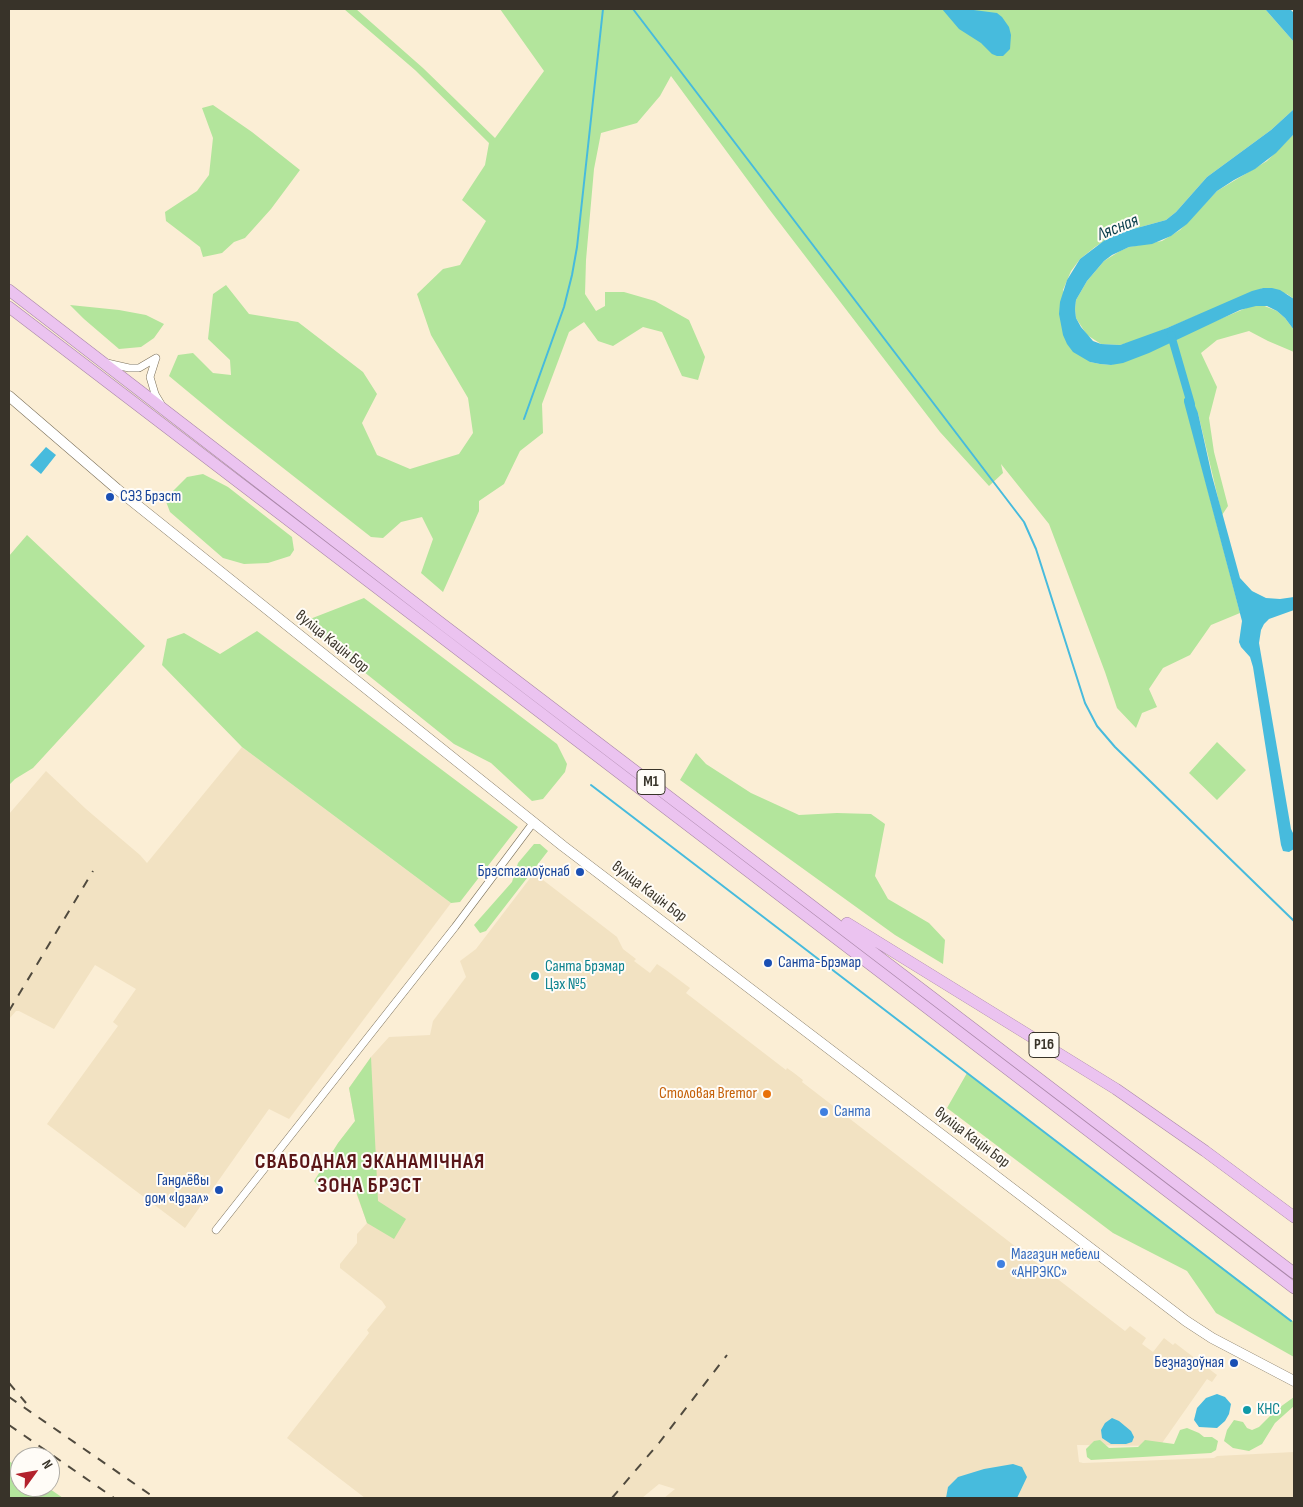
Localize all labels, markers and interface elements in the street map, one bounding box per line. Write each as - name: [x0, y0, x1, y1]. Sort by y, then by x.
- water label: Лясная: [1094, 210, 1142, 246]
- place label: СЭЗ Брэст: [120, 487, 181, 507]
- marker: СЭЗ Брэст: [104, 491, 116, 503]
- street label: вуліца Кацін Бор: [291, 606, 373, 678]
- road number: М1: [637, 770, 665, 794]
- street label: вуліца Кацін Бор: [608, 857, 690, 927]
- place label: Брэстгалоўснаб: [477, 862, 570, 882]
- marker: Брэстгалоўснаб: [574, 866, 586, 878]
- place label: Санта-Брэмар: [778, 953, 861, 973]
- place label: Санта Брэмар Цэх №5: [545, 957, 625, 995]
- marker: Санта-Брэмар: [762, 957, 774, 969]
- marker: Санта Брэмар Цэх №5: [529, 970, 541, 982]
- road number: Р16: [1029, 1032, 1059, 1058]
- place label: Столовая Bremor: [659, 1084, 757, 1104]
- marker: Столовая Bremor: [761, 1088, 773, 1100]
- place label: Санта: [834, 1102, 871, 1122]
- street label: вуліца Кацін Бор: [931, 1103, 1013, 1173]
- marker: Санта: [818, 1106, 830, 1118]
- district label: СВАБОДНАЯ ЭКАНАМІЧНАЯ ЗОНА БРЭСТ: [252, 1150, 488, 1200]
- place label: Гандлёвы дом «Ідэал»: [145, 1171, 209, 1209]
- marker: Гандлёвы дом «Ідэал»: [213, 1184, 225, 1196]
- place label: Магазин мебели «АНРЭКС»: [1011, 1245, 1100, 1283]
- marker: Магазин мебели «АНРЭКС»: [995, 1258, 1007, 1270]
- place label: Безназоўная: [1154, 1353, 1224, 1373]
- marker: Безназоўная: [1228, 1357, 1240, 1369]
- place label: КНС: [1257, 1400, 1280, 1420]
- marker: КНС: [1241, 1404, 1253, 1416]
- north arrow: [10, 1447, 60, 1497]
- text: N: [38, 1457, 56, 1472]

